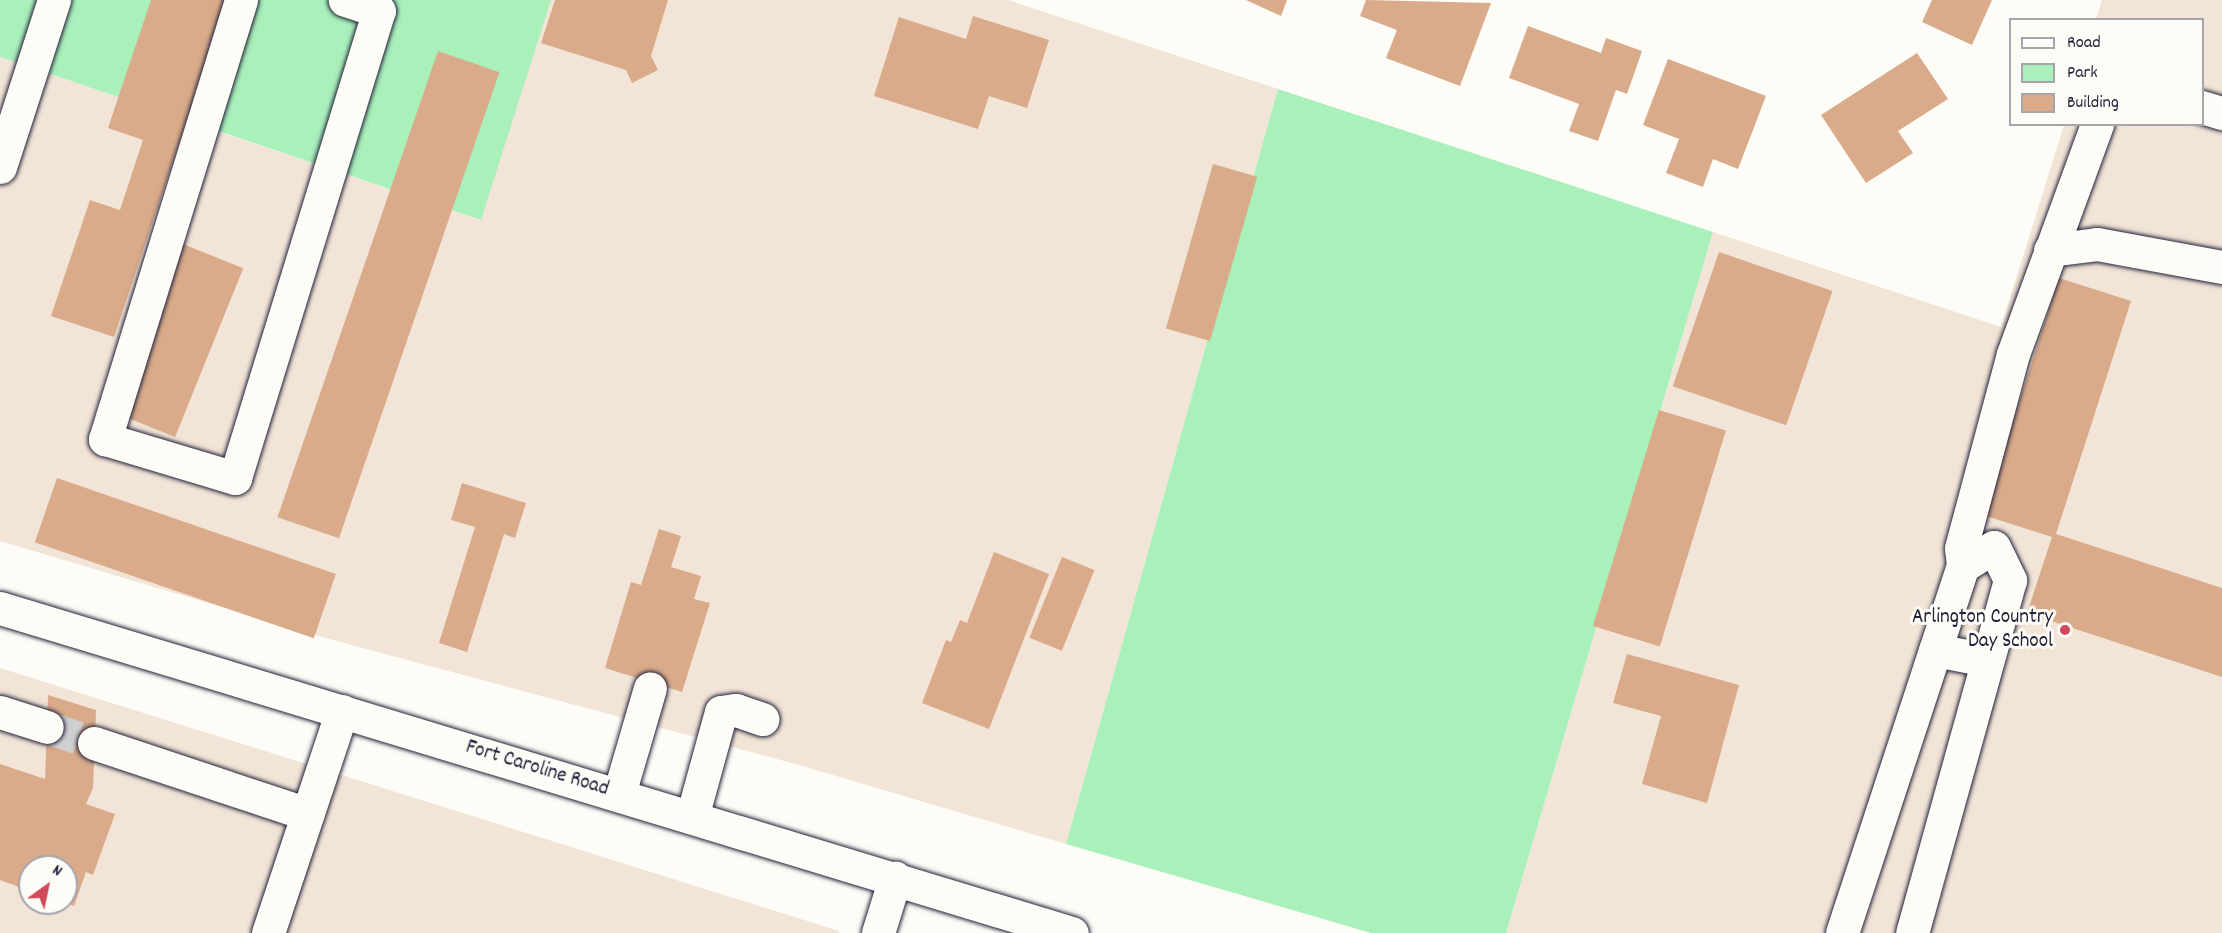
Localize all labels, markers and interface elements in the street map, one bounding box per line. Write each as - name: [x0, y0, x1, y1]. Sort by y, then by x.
- legend: [2009, 18, 2204, 126]
- text: Road: [2067, 31, 2101, 56]
- text: Park: [2067, 61, 2098, 86]
- text: Building: [2067, 91, 2119, 116]
- place label: Arlington Country Day School: [1912, 605, 2053, 655]
- marker: Arlington Country Day School: [2058, 623, 2072, 637]
- street label: Fort Caroline Road: [462, 735, 612, 803]
- north arrow: [18, 855, 78, 915]
- text: N: [47, 859, 67, 883]

